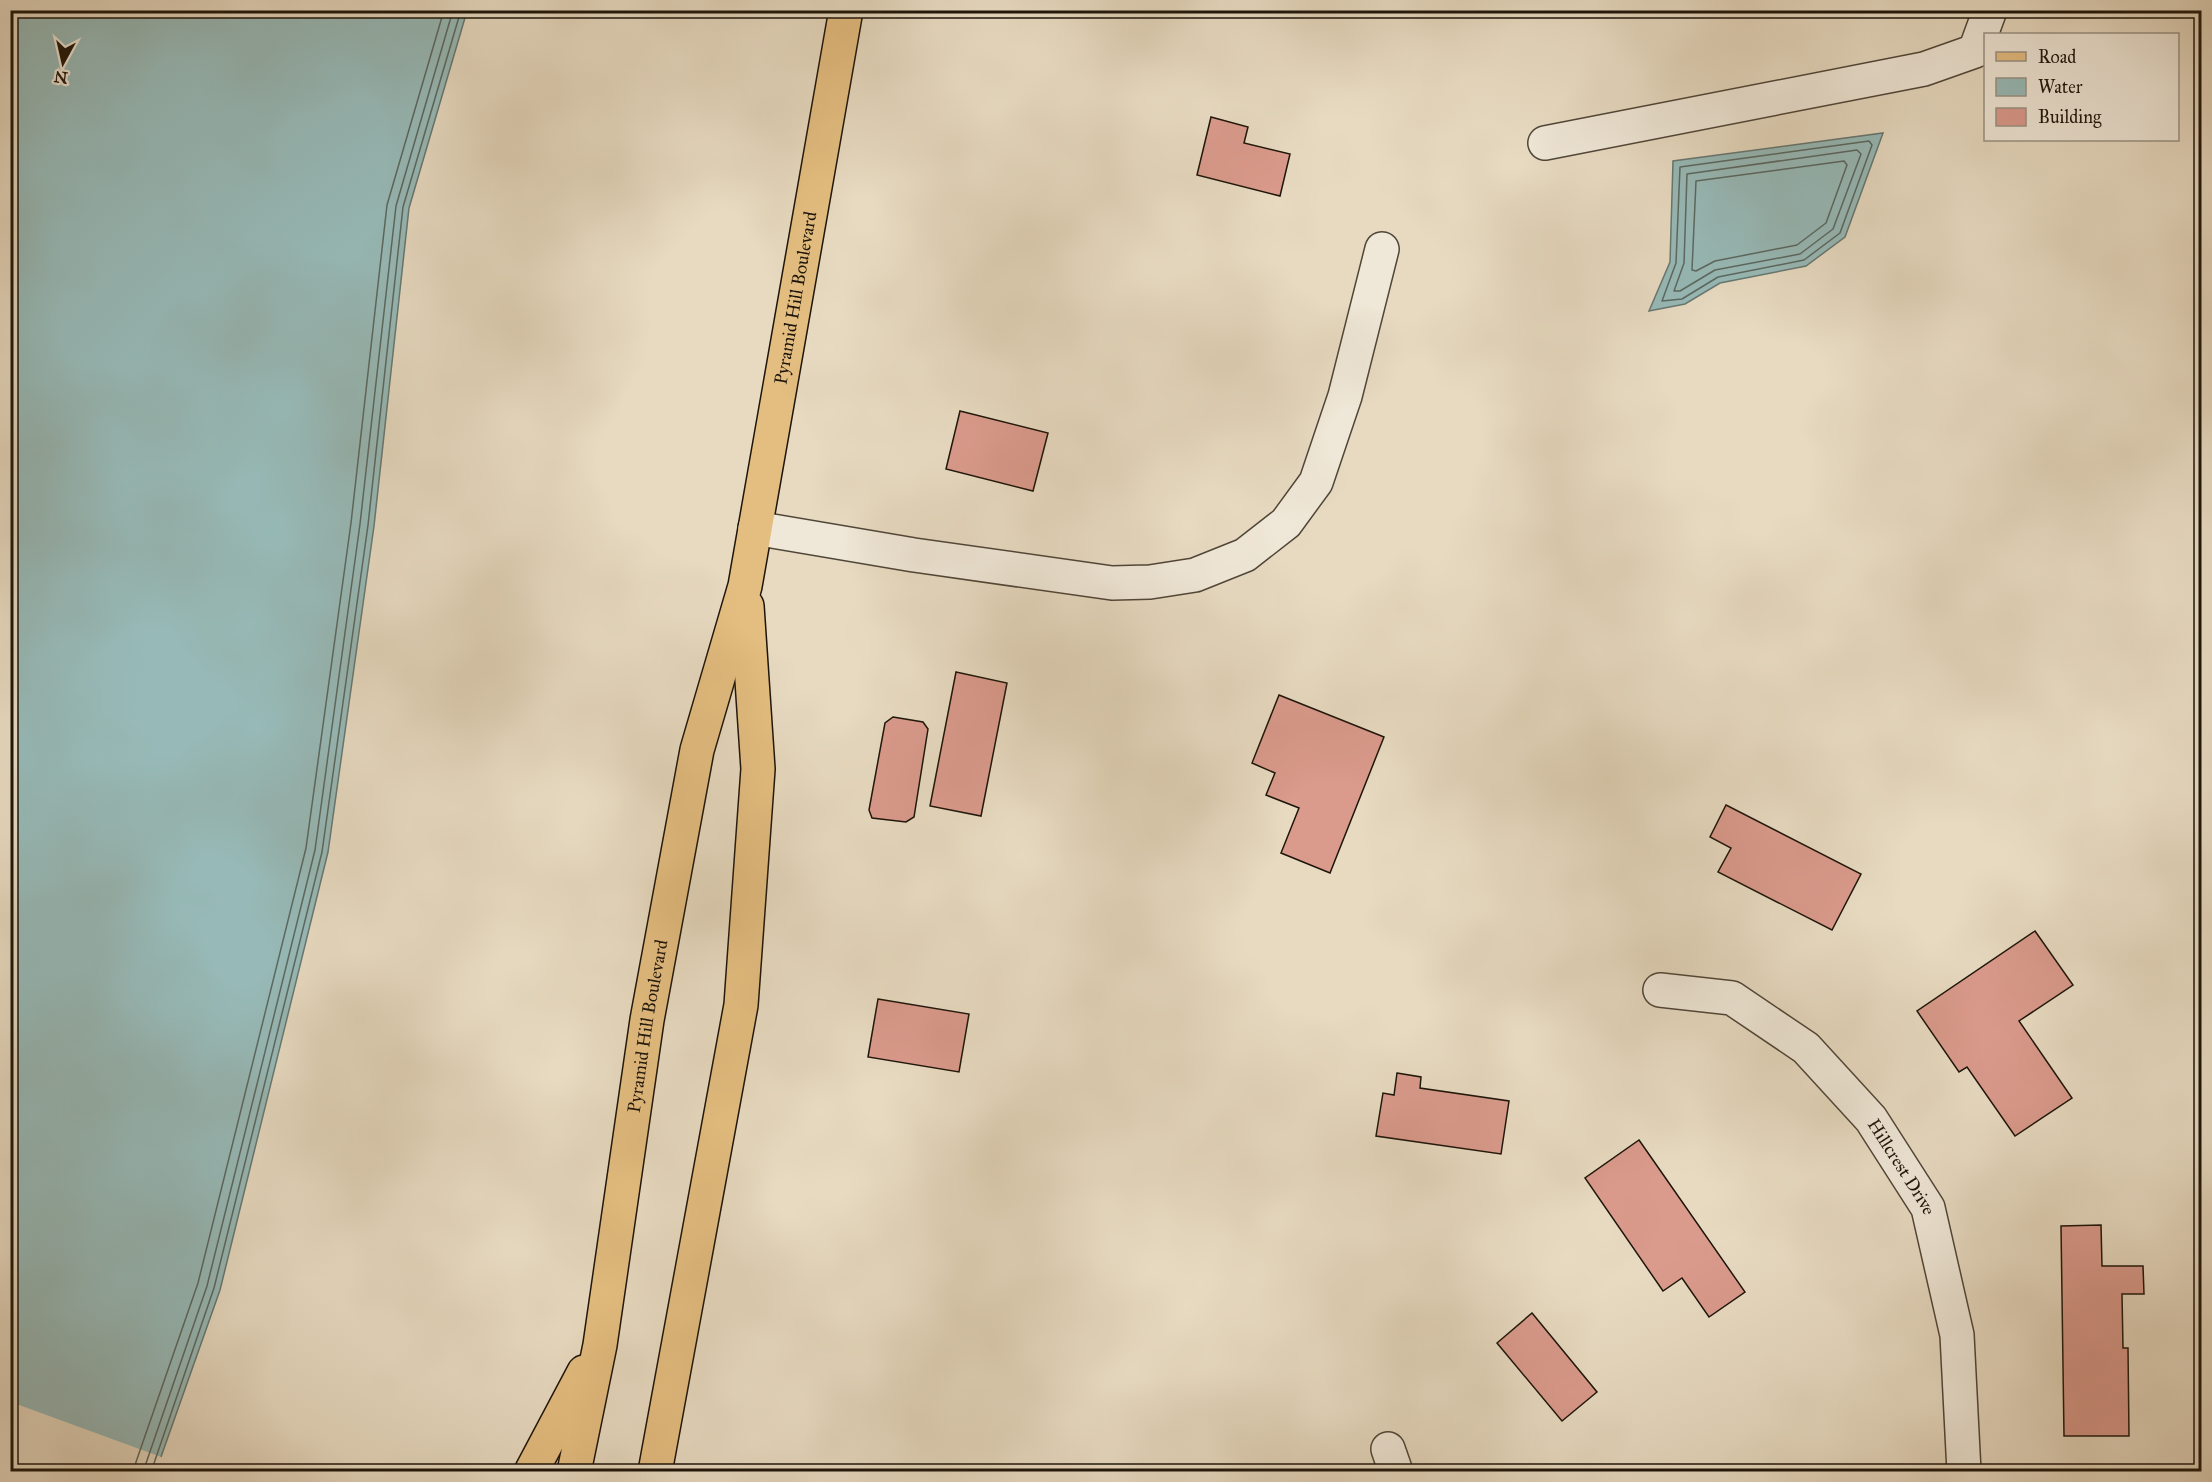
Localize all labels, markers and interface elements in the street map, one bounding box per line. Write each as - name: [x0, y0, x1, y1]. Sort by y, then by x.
- north arrow: [33, 33, 93, 93]
- legend: [1984, 33, 2179, 141]
- text: Road: [2038, 46, 2076, 68]
- text: N: [53, 67, 69, 88]
- text: Water: [2038, 76, 2083, 98]
- text: Building: [2038, 106, 2102, 129]
- street label: Pyramid Hill Boulevard: [770, 210, 821, 386]
- street label: Pyramid Hill Boulevard: [623, 938, 673, 1114]
- street label: Hillcrest Drive: [1863, 1115, 1940, 1217]

